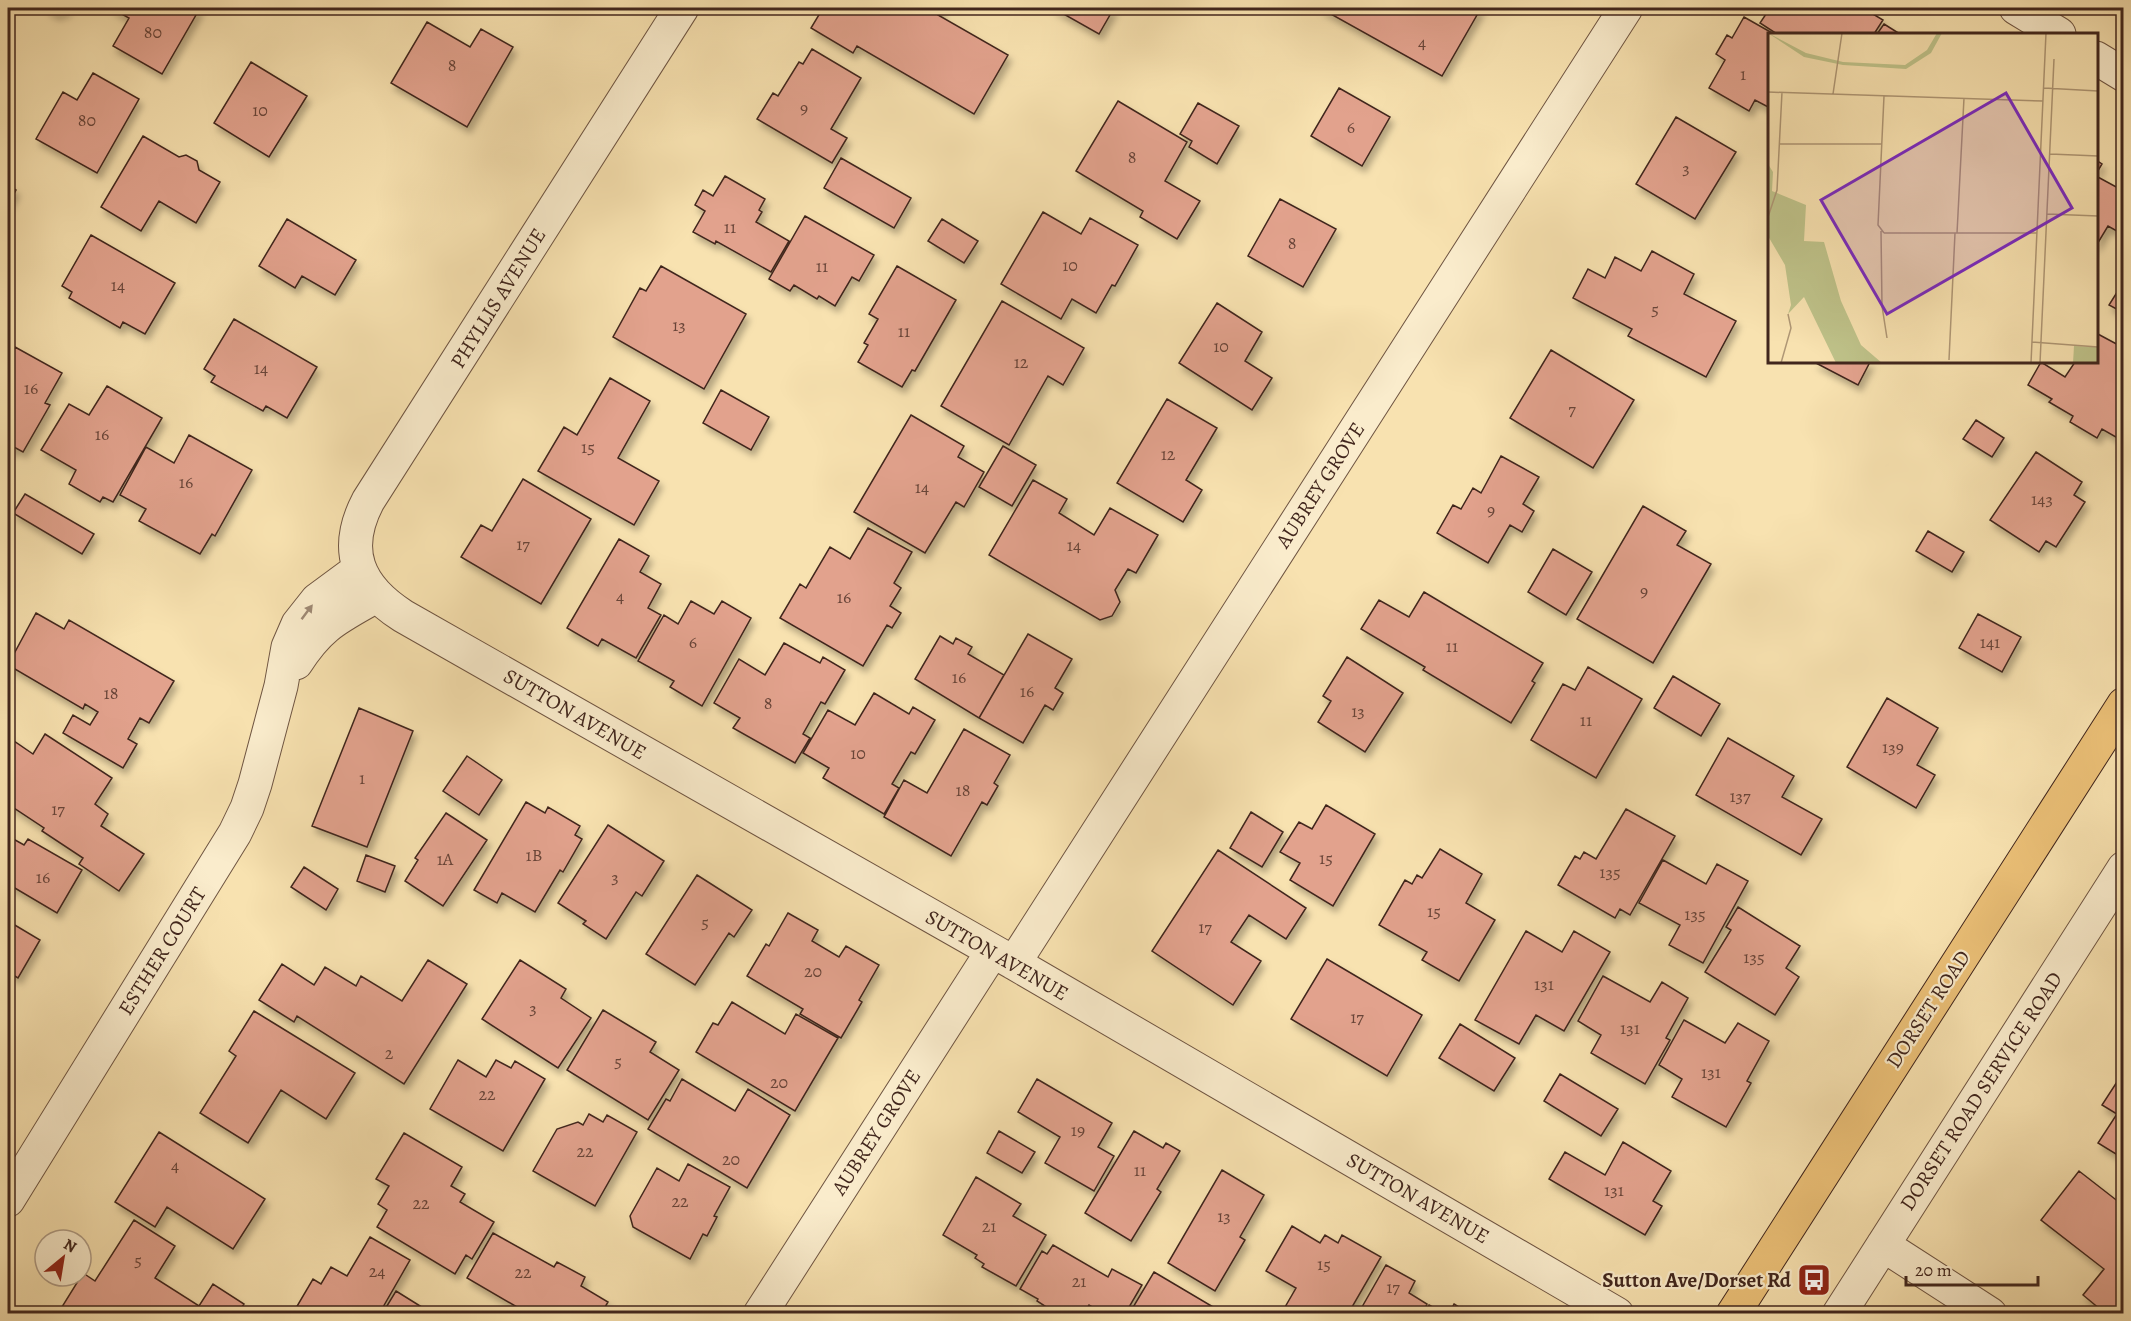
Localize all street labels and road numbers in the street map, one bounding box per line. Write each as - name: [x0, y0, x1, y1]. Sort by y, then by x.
- street label: PHYLLIS AVENUE: [444, 223, 552, 373]
- street label: AUBREY GROVE: [1268, 417, 1371, 554]
- street label: SUTTON AVENUE: [498, 662, 652, 766]
- street label: ESTHER COURT: [111, 881, 213, 1020]
- street label: SUTTON AVENUE: [920, 903, 1074, 1007]
- street label: DORSET ROAD: [1879, 945, 1977, 1073]
- street label: DORSET ROAD SERVICE ROAD: [1893, 966, 2069, 1216]
- street label: AUBREY GROVE: [824, 1064, 927, 1201]
- street label: SUTTON AVENUE: [1341, 1146, 1495, 1250]

